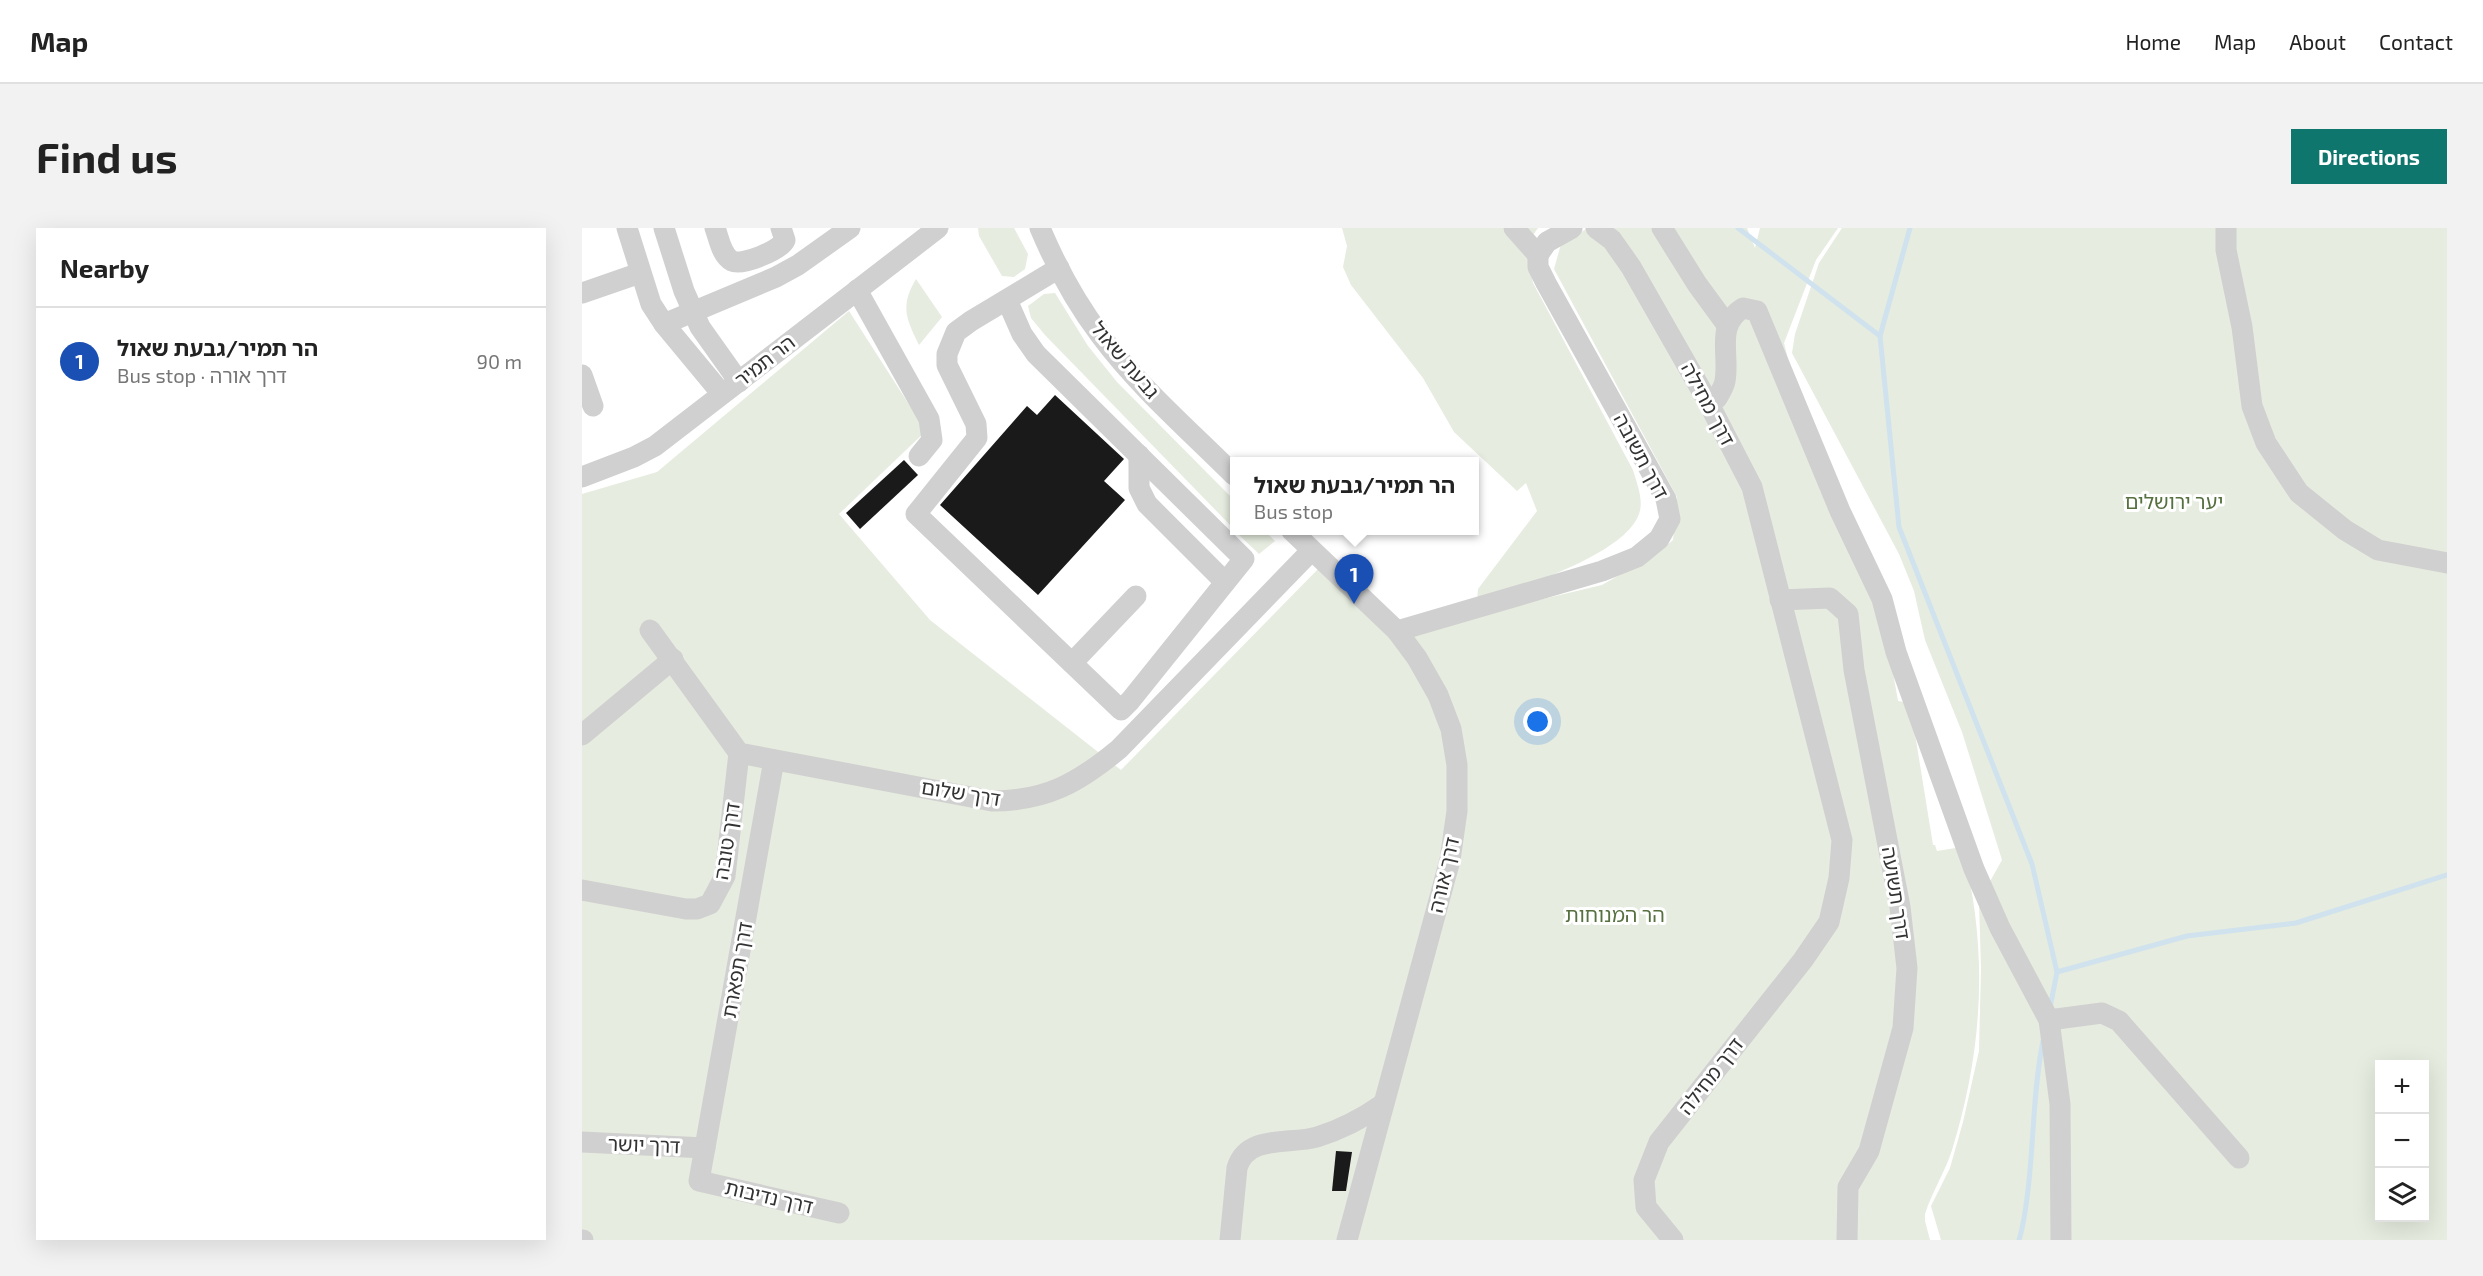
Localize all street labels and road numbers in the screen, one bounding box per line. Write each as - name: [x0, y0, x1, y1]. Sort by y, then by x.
- street label: גבעת שאול: [1087, 316, 1165, 403]
- street label: הר תמיר: [730, 329, 799, 391]
- street label: דרך מחילה: [1677, 358, 1741, 449]
- street label: דרך תשובה: [1609, 409, 1674, 503]
- street label: דרך שלום: [920, 774, 1003, 810]
- street label: דרך טובה: [708, 800, 744, 881]
- street label: דרך אורה: [1423, 834, 1463, 915]
- street label: דרך תשועה: [1878, 845, 1916, 941]
- street label: דרך תפארת: [716, 920, 756, 1020]
- street label: דרך מחילה: [1673, 1032, 1748, 1119]
- street label: דרך יושר: [607, 1131, 681, 1157]
- street label: דרך נדיבות: [723, 1174, 816, 1218]

